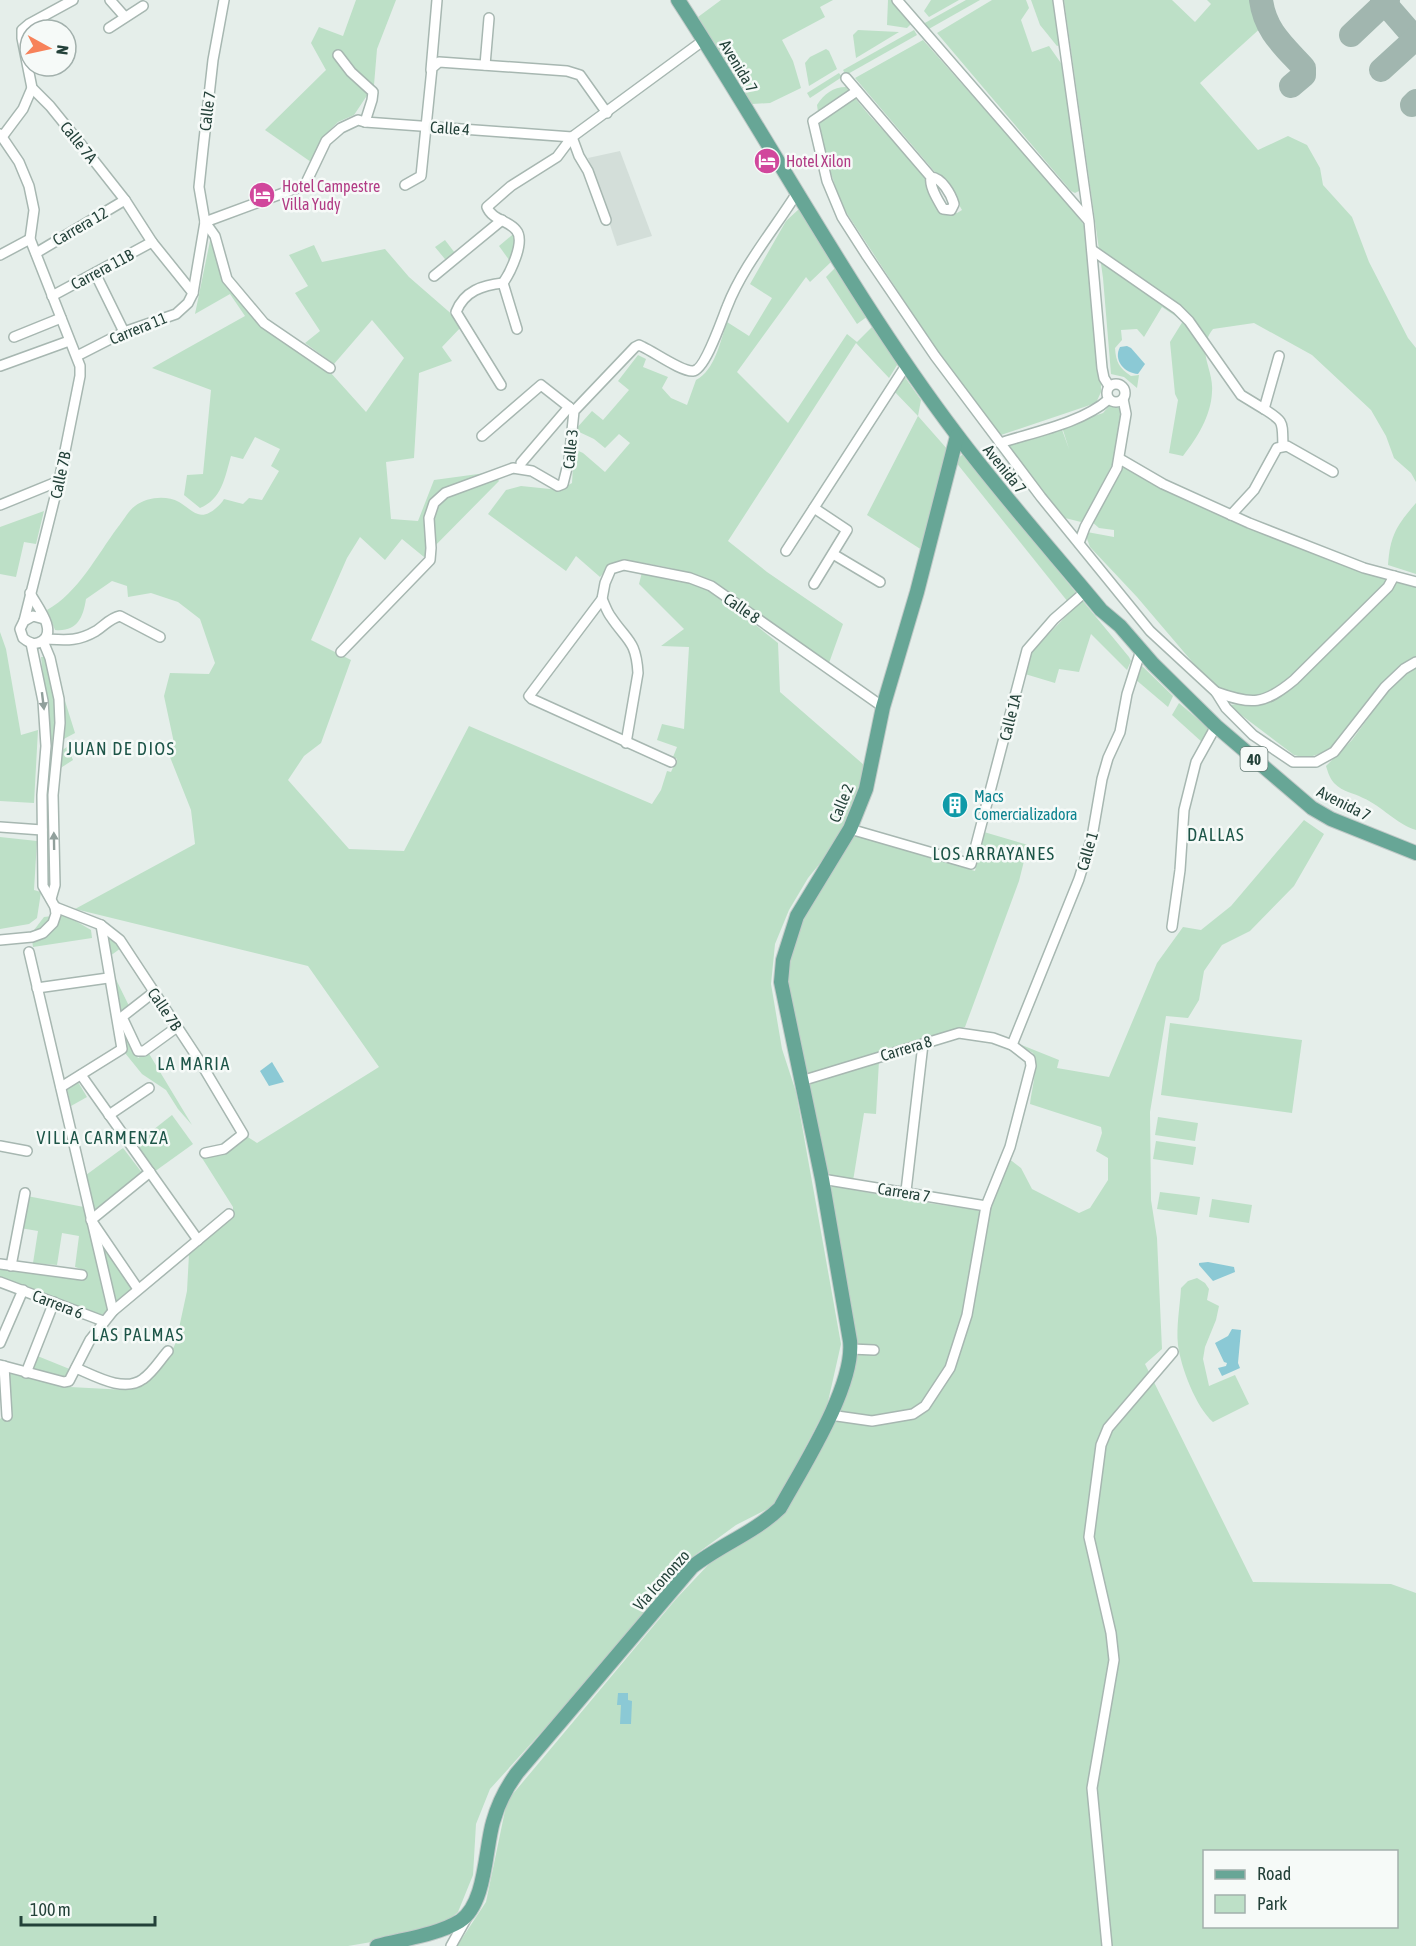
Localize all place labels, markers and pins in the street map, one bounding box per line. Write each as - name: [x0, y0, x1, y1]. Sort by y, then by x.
- hotel icon: Hotel Xilon: [752, 146, 782, 176]
- place label: Hotel Xilon: [786, 152, 851, 170]
- place label: Hotel Campestre Villa Yudy: [282, 177, 380, 214]
- hotel icon: Hotel Campestre Villa Yudy: [247, 180, 277, 210]
- place label: Macs Comercializadora: [974, 787, 1077, 823]
- building icon: Macs Comercializadora: [940, 790, 970, 820]

